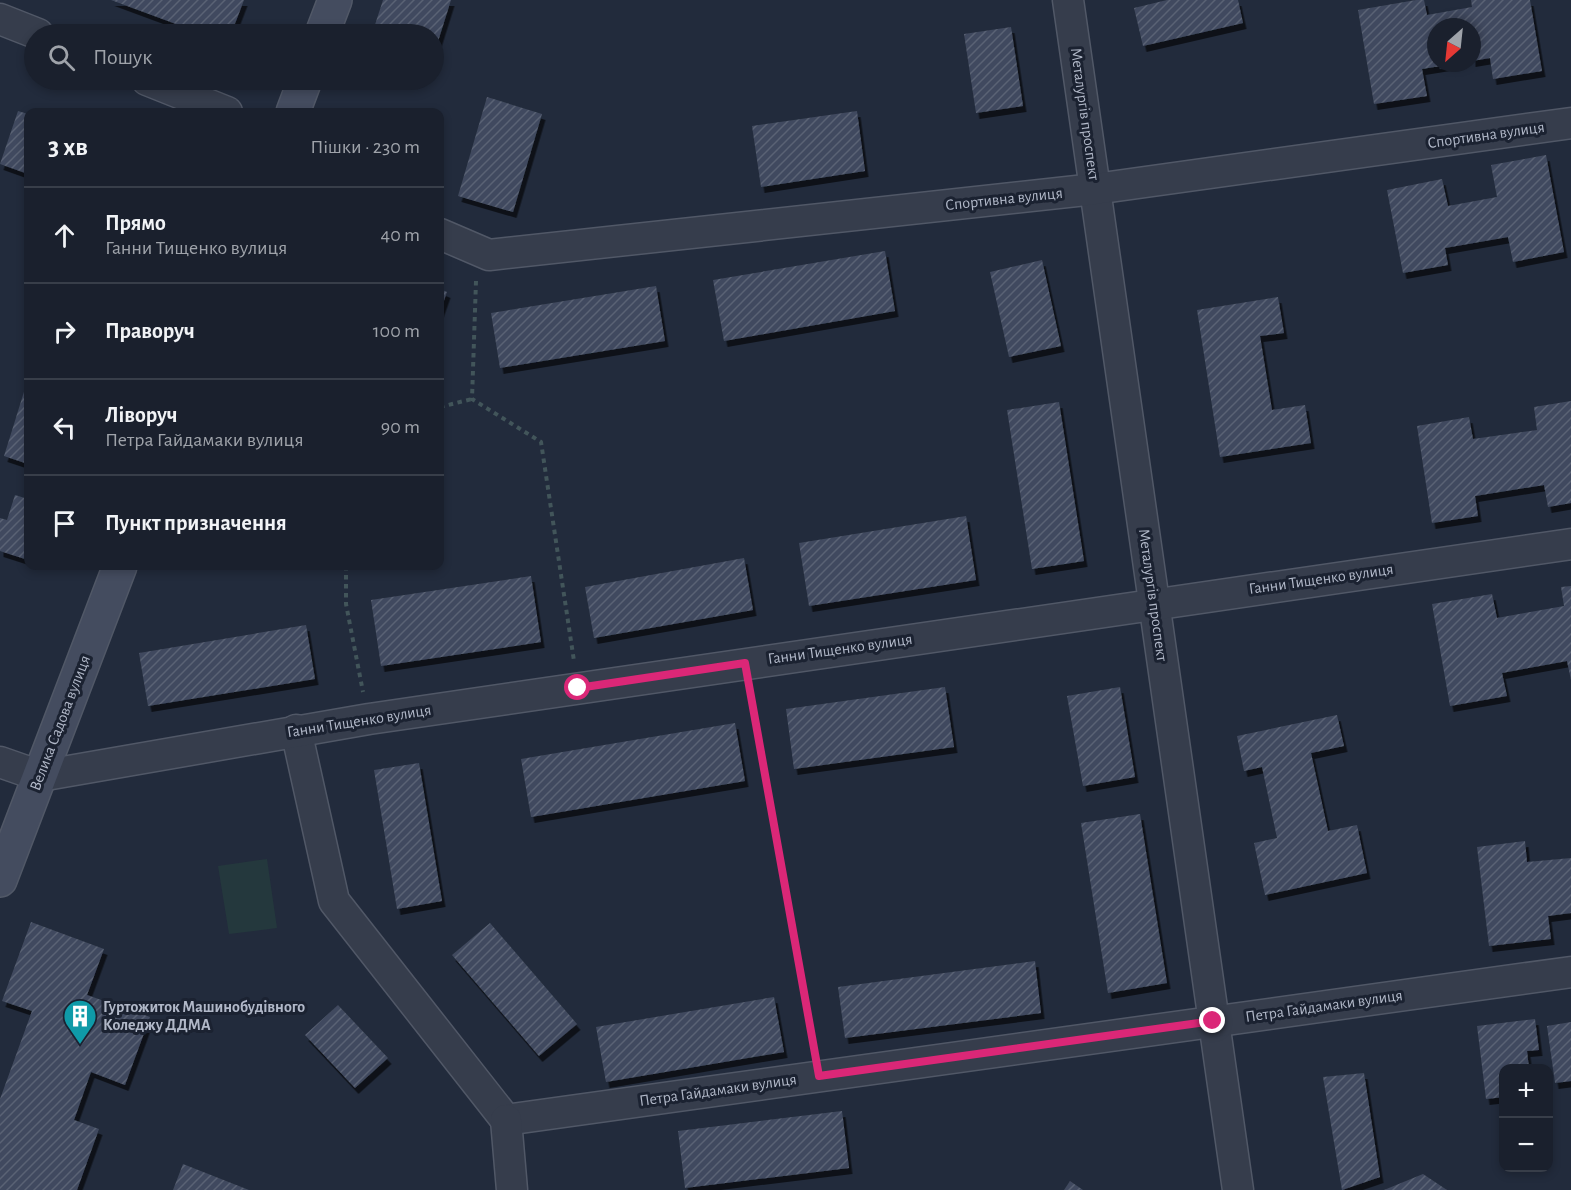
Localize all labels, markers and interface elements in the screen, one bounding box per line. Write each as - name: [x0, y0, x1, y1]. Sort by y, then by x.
- north arrow: [1427, 18, 1481, 72]
- search box: [24, 24, 444, 90]
- icon: search: [45, 41, 78, 74]
- text: Пошук: [93, 46, 152, 68]
- street label: Металургів проспект: [1067, 47, 1102, 182]
- street label: Спортивна вулиця: [1426, 119, 1546, 152]
- text: 3 хв: [48, 134, 88, 160]
- text: Пішки · 230 m: [310, 137, 420, 157]
- street label: Спортивна вулиця: [944, 185, 1064, 214]
- text: Прямо: [105, 212, 166, 234]
- icon: ahead: [48, 219, 81, 252]
- text: 40 m: [381, 225, 420, 245]
- text: Ганни Тищенко вулиця: [105, 238, 287, 258]
- icon: right: [48, 315, 81, 348]
- text: Праворуч: [105, 320, 195, 342]
- text: 100 m: [373, 321, 420, 341]
- text: Ліворуч: [105, 404, 178, 426]
- icon: left: [48, 411, 81, 444]
- text: 90 m: [381, 417, 420, 437]
- text: Петра Гайдамаки вулиця: [105, 430, 304, 450]
- icon: arrive: [48, 507, 81, 540]
- text: Пункт призначення: [105, 512, 287, 534]
- street label: Металургів проспект: [1135, 528, 1170, 663]
- street label: Ганни Тищенко вулиця: [1248, 561, 1394, 598]
- street label: Ганни Тищенко вулиця: [767, 631, 913, 668]
- street label: Велика Садова вулиця: [27, 653, 94, 793]
- route start: [564, 674, 590, 700]
- street label: Ганни Тищенко вулиця: [286, 702, 432, 741]
- street label: Петра Гайдамаки вулиця: [1244, 987, 1404, 1026]
- building icon: Гуртожиток Машинобудівного Коледжу ДДМА: [62, 998, 98, 1045]
- place label: Гуртожиток Машинобудівного Коледжу ДДМА: [103, 999, 305, 1034]
- route end: [1199, 1007, 1225, 1033]
- map controls: [1499, 1064, 1553, 1172]
- button: +: [1499, 1064, 1553, 1118]
- street label: Петра Гайдамаки вулиця: [638, 1071, 798, 1110]
- button: −: [1499, 1118, 1553, 1172]

